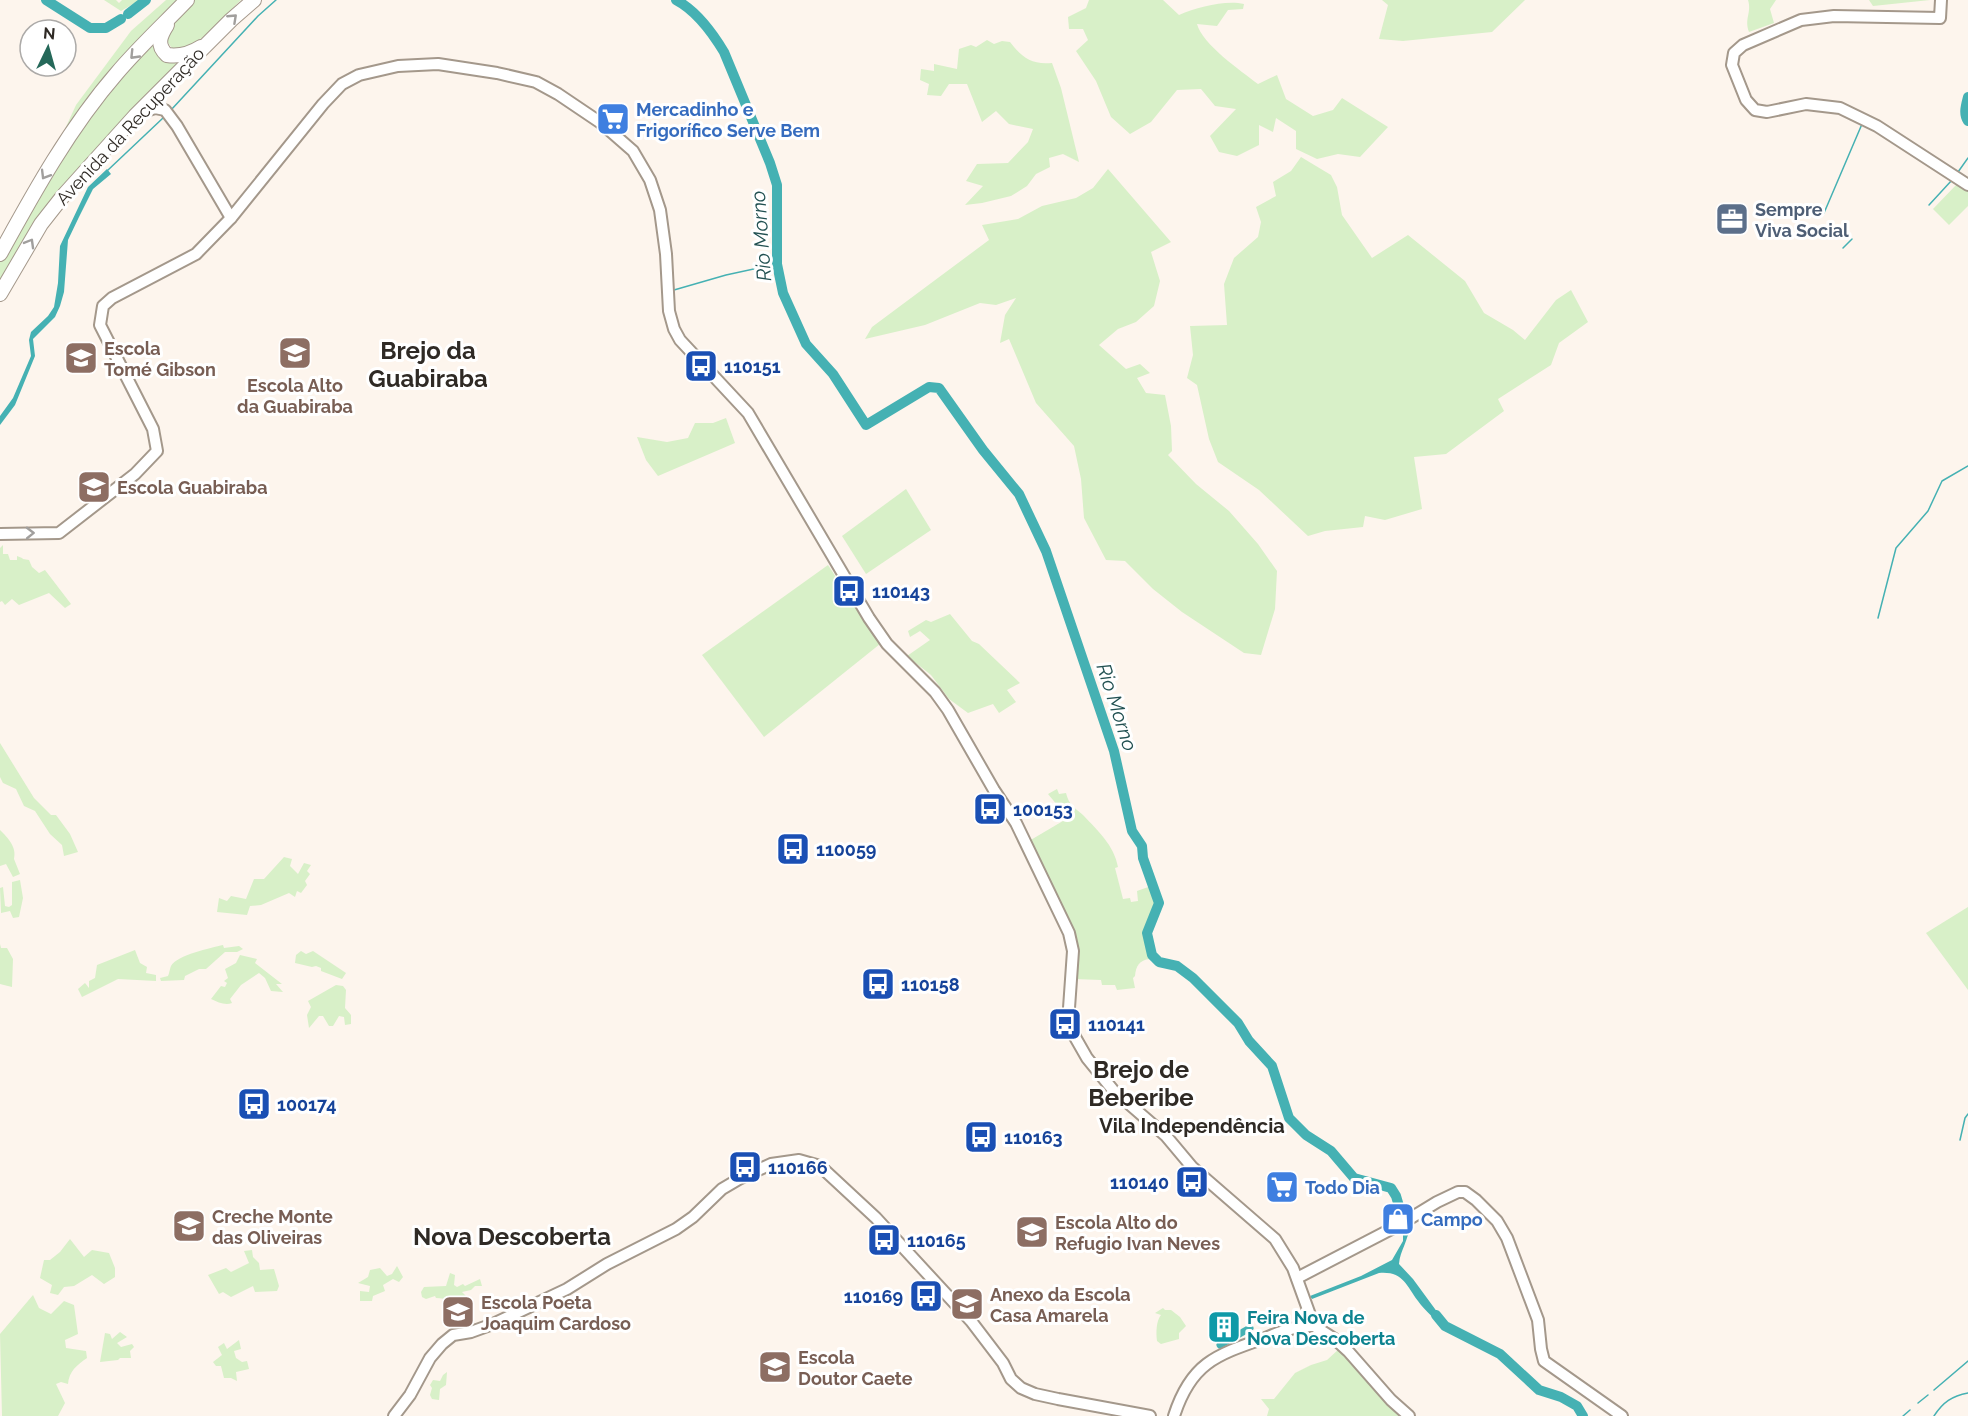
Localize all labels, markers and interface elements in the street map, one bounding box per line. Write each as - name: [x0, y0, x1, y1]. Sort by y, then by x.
- one-way arrow: [226, 14, 237, 25]
- north arrow: [18, 18, 78, 78]
- text: N: [42, 24, 56, 44]
- street label: Avenida da Recuperação: [51, 43, 209, 209]
- one-way arrow: [130, 47, 141, 58]
- place label: Mercadinho e Frigorífico Serve Bem: [636, 99, 820, 141]
- supermarket icon: Mercadinho e Frigorífico Serve Bem: [595, 101, 631, 137]
- one-way arrow: [41, 169, 53, 179]
- water label: Rio Morno: [746, 190, 776, 282]
- place label: Sempre Viva Social: [1755, 199, 1849, 241]
- office icon: Sempre Viva Social: [1714, 201, 1750, 237]
- one-way arrow: [23, 239, 34, 249]
- school or university icon: Escola Alto da Guabiraba: [277, 335, 313, 371]
- district label: Brejo da Guabiraba: [368, 336, 488, 393]
- place label: Escola Tomé Gibson: [104, 338, 216, 380]
- school or university icon: Escola Tomé Gibson: [63, 340, 99, 376]
- bus stop icon: 110151: [683, 348, 719, 384]
- place label: 110151: [724, 356, 781, 377]
- place label: Escola Alto da Guabiraba: [237, 375, 353, 417]
- school or university icon: Escola Guabiraba: [76, 469, 112, 505]
- place label: Escola Guabiraba: [117, 477, 268, 498]
- one-way arrow: [25, 527, 34, 539]
- bus stop icon: 110143: [831, 573, 867, 609]
- place label: 110143: [872, 581, 930, 602]
- water label: Rio Morno: [1092, 660, 1142, 754]
- bus stop icon: 100153: [972, 791, 1008, 827]
- place label: 100153: [1013, 799, 1073, 820]
- bus stop icon: 110059: [775, 831, 811, 867]
- place label: 110059: [816, 839, 876, 860]
- bus stop icon: 110158: [860, 966, 896, 1002]
- place label: 110158: [901, 974, 960, 995]
- bus stop icon: 110141: [1047, 1006, 1083, 1042]
- place label: 110141: [1088, 1014, 1145, 1035]
- district label: Brejo de Beberibe: [1088, 1055, 1194, 1112]
- bus stop icon: 100174: [236, 1086, 272, 1122]
- place label: 100174: [277, 1094, 337, 1115]
- district label: Vila Independência: [1099, 1114, 1285, 1138]
- bus stop icon: 110163: [963, 1119, 999, 1155]
- place label: 110163: [1004, 1127, 1063, 1148]
- bus stop icon: 110166: [727, 1149, 763, 1185]
- place label: 110166: [768, 1157, 828, 1178]
- bus stop icon: 110140: [1174, 1164, 1210, 1200]
- supermarket icon: Todo Dia: [1264, 1169, 1300, 1205]
- place label: 110140: [1110, 1172, 1169, 1193]
- place label: Todo Dia: [1305, 1177, 1380, 1198]
- shop icon: Campo: [1380, 1201, 1416, 1237]
- place label: Creche Monte das Oliveiras: [212, 1206, 333, 1248]
- school or university icon: Creche Monte das Oliveiras: [171, 1208, 207, 1244]
- place label: Campo: [1421, 1209, 1483, 1230]
- place label: Escola Alto do Refugio Ivan Neves: [1055, 1212, 1220, 1254]
- school or university icon: Escola Alto do Refugio Ivan Neves: [1014, 1214, 1050, 1250]
- district label: Nova Descoberta: [413, 1222, 611, 1251]
- bus stop icon: 110165: [866, 1222, 902, 1258]
- place label: 110165: [907, 1230, 966, 1251]
- bus stop icon: 110169: [908, 1278, 944, 1314]
- place label: Anexo da Escola Casa Amarela: [990, 1284, 1131, 1326]
- place label: 110169: [844, 1286, 903, 1307]
- school or university icon: Anexo da Escola Casa Amarela: [949, 1286, 985, 1322]
- place label: Escola Poeta Joaquim Cardoso: [481, 1292, 631, 1334]
- school or university icon: Escola Poeta Joaquim Cardoso: [440, 1294, 476, 1330]
- place label: Feira Nova de Nova Descoberta: [1247, 1307, 1395, 1349]
- building icon: Feira Nova de Nova Descoberta: [1206, 1309, 1242, 1345]
- place label: Escola Doutor Caete: [798, 1347, 913, 1389]
- school or university icon: Escola Doutor Caete: [757, 1349, 793, 1385]

